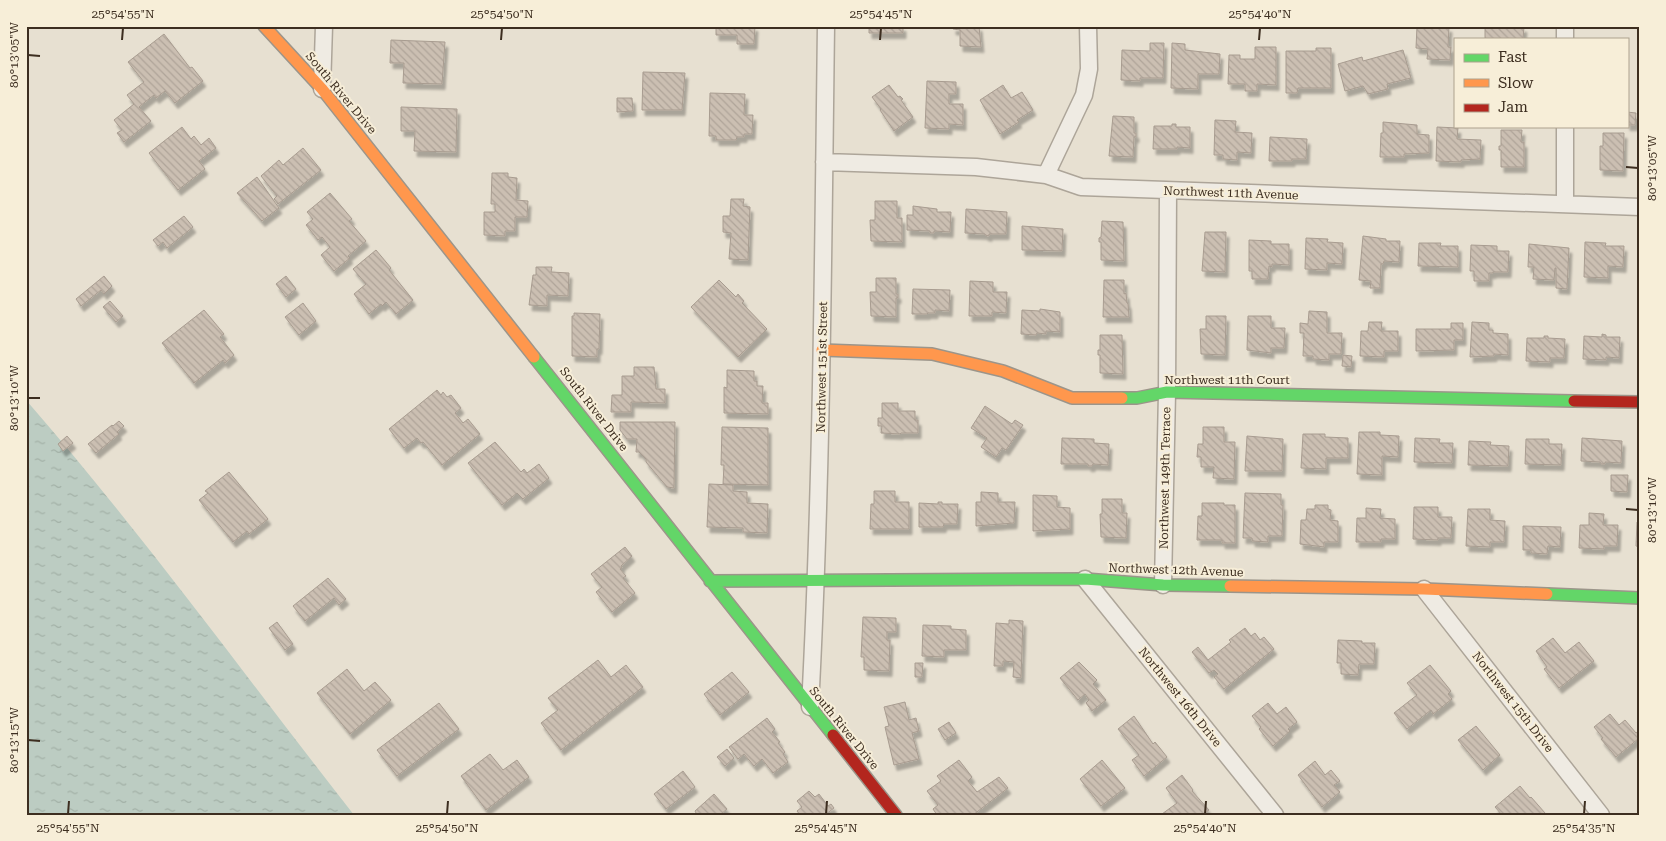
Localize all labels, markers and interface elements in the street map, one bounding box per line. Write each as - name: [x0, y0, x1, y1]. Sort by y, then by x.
- text: 25°54'55"N: [91, 7, 155, 21]
- text: 25°54'50"N: [470, 7, 534, 21]
- text: 25°54'45"N: [849, 7, 913, 21]
- text: 25°54'40"N: [1228, 7, 1292, 21]
- text: 80°13'05"W: [7, 21, 21, 88]
- legend: [1454, 38, 1628, 128]
- text: Fast: [1498, 48, 1528, 66]
- street label: South River Drive: [303, 49, 380, 137]
- text: Slow: [1498, 74, 1534, 92]
- text: Jam: [1498, 98, 1528, 116]
- text: 80°13'05"W: [1645, 134, 1659, 201]
- street label: Northwest 11th Avenue: [1163, 184, 1299, 202]
- street label: Northwest 151st Street: [814, 301, 830, 433]
- text: 80°13'10"W: [7, 364, 21, 431]
- street label: South River Drive: [557, 364, 631, 454]
- street label: Northwest 11th Court: [1164, 373, 1290, 387]
- street label: Northwest 149th Terrace: [1157, 406, 1173, 549]
- text: 80°13'10"W: [1645, 476, 1659, 543]
- street label: Northwest 12th Avenue: [1108, 561, 1244, 579]
- street label: Northwest 16th Drive: [1136, 645, 1225, 750]
- street label: Northwest 15th Drive: [1469, 649, 1557, 755]
- street label: South River Drive: [806, 684, 882, 773]
- text: 80°13'15"W: [7, 706, 21, 773]
- text: 25°54'55"N: [36, 821, 100, 835]
- text: 25°54'50"N: [415, 821, 479, 835]
- text: 25°54'45"N: [794, 821, 858, 835]
- text: 25°54'40"N: [1173, 821, 1237, 835]
- text: 25°54'35"N: [1552, 821, 1616, 835]

